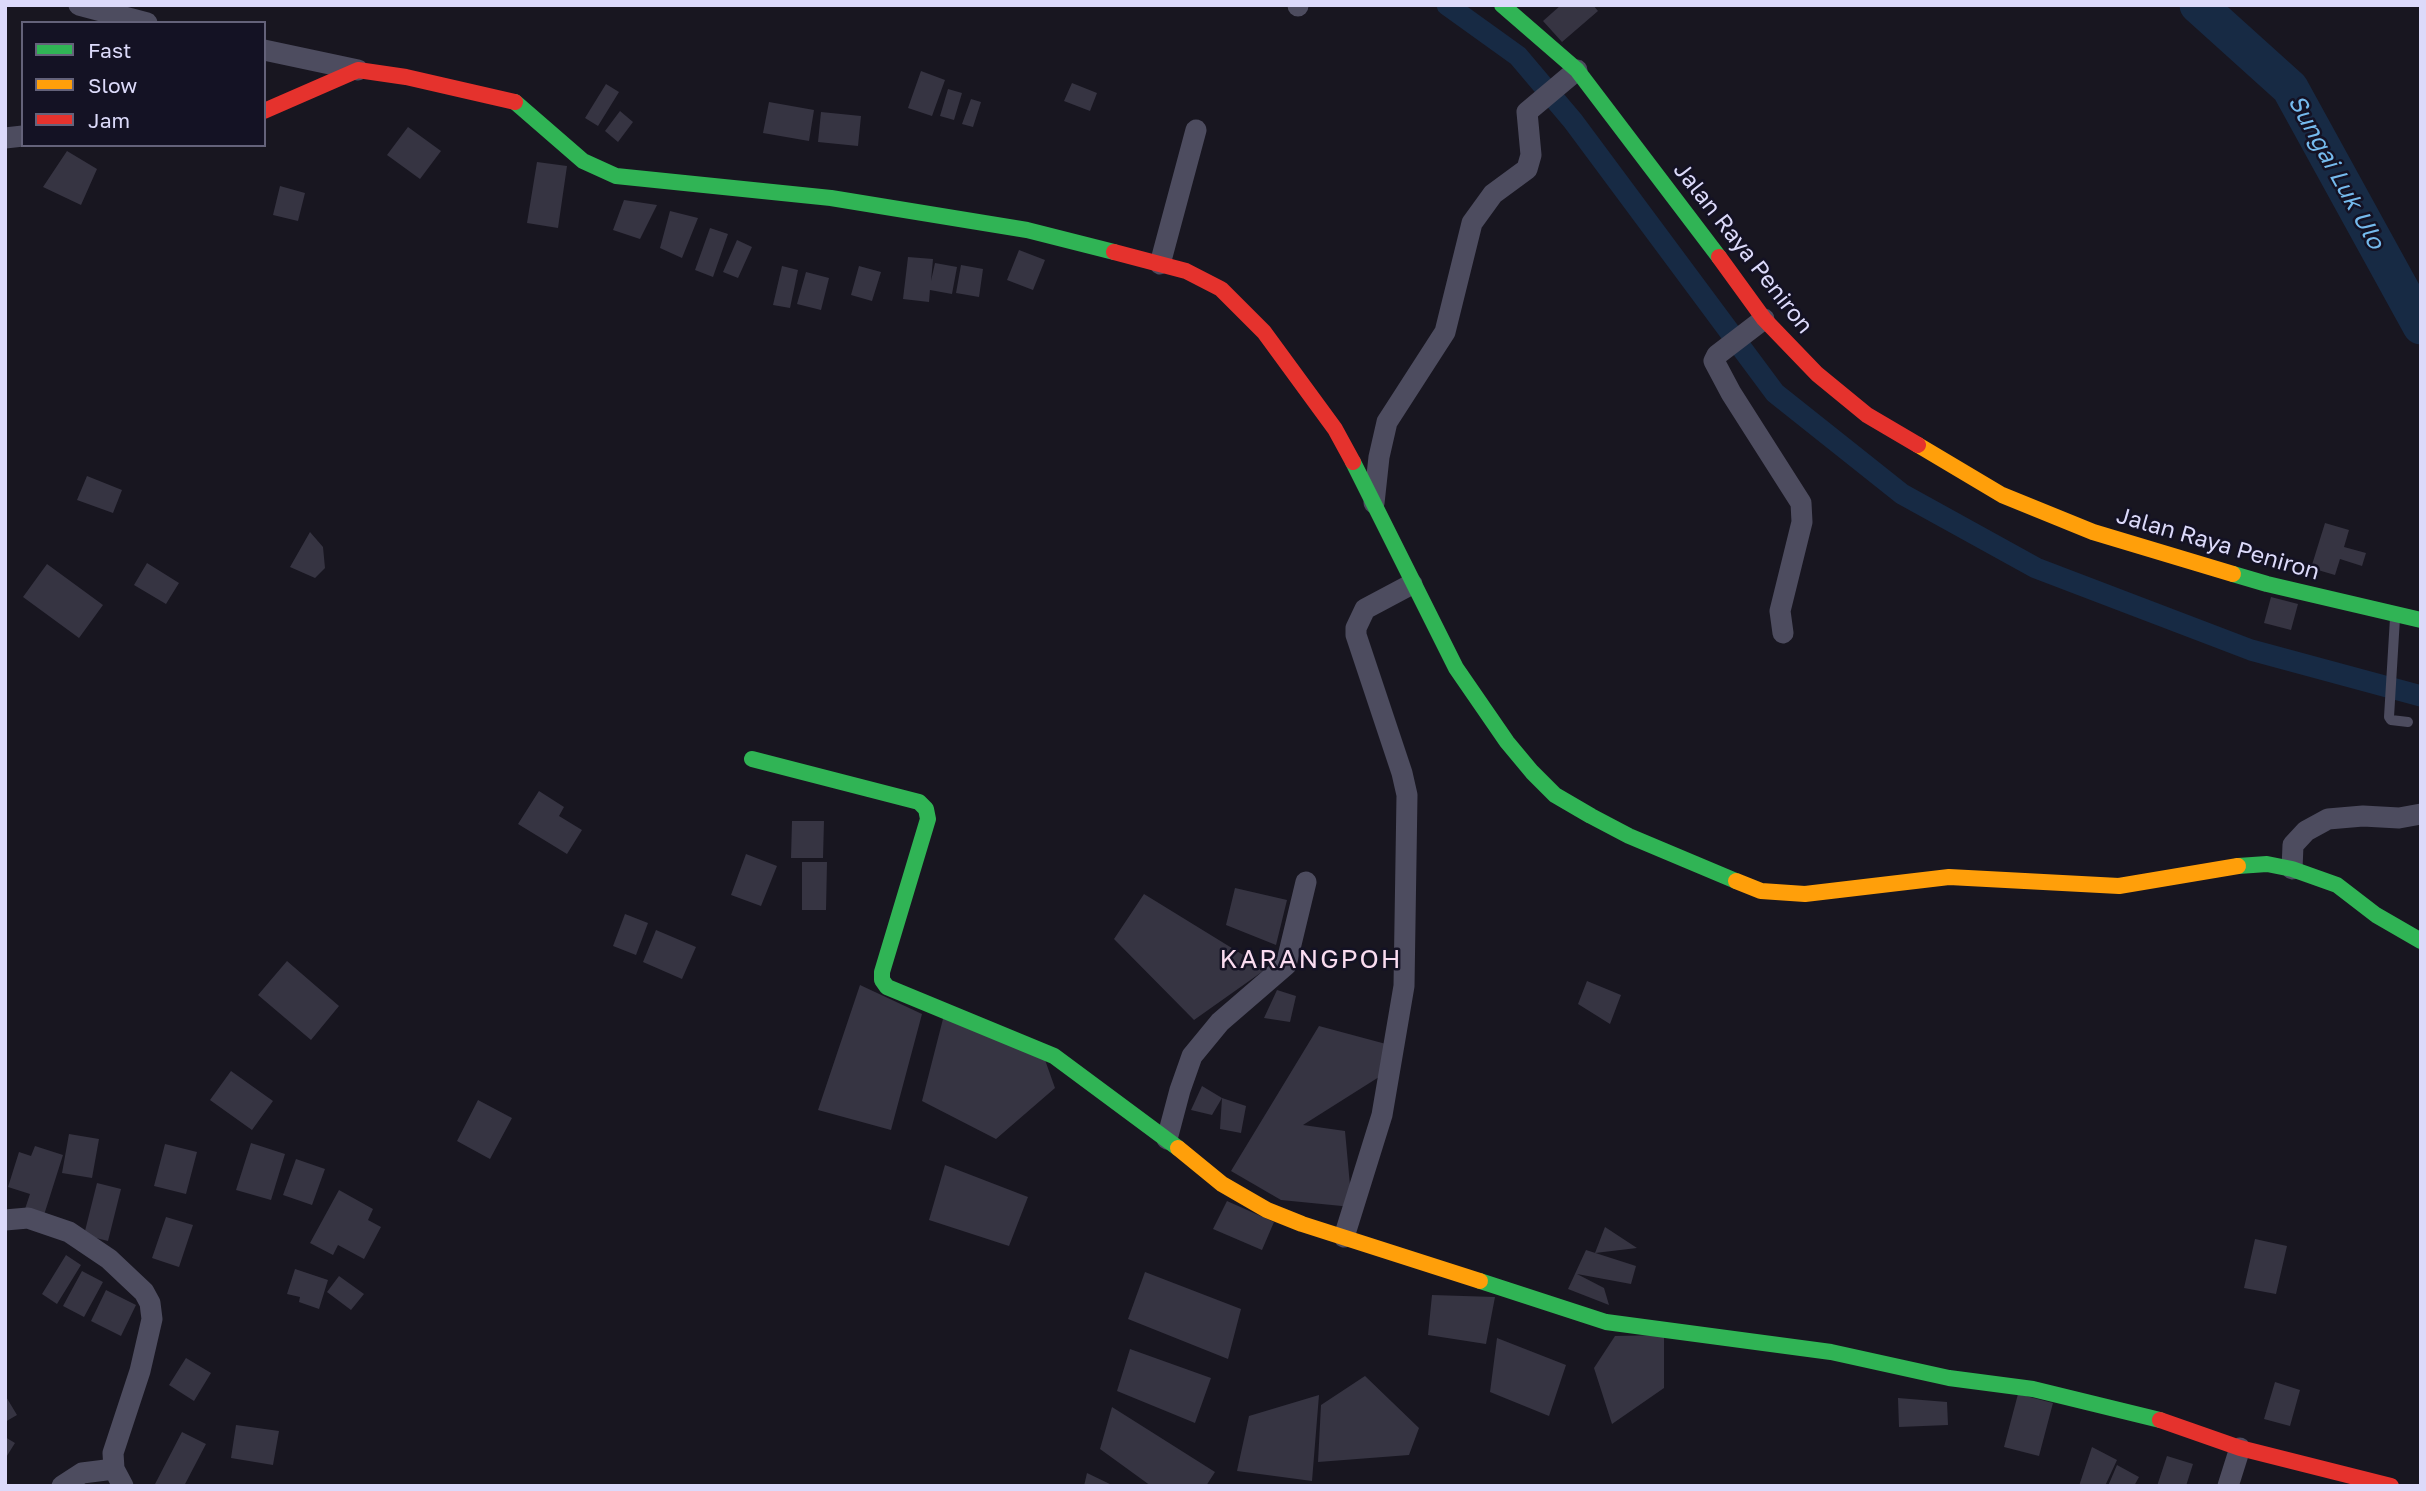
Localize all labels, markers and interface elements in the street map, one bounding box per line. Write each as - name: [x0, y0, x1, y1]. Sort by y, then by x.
- legend: [21, 21, 266, 147]
- text: Fast: [88, 37, 131, 63]
- text: Slow: [88, 72, 137, 98]
- water label: Sungai Luk Ulo: [2282, 90, 2390, 254]
- text: Jam: [88, 107, 130, 133]
- street label: Jalan Raya Peniron: [1667, 157, 1819, 339]
- street label: Jalan Raya Peniron: [2113, 502, 2323, 586]
- district label: KARANGPOH: [1221, 944, 1401, 976]

